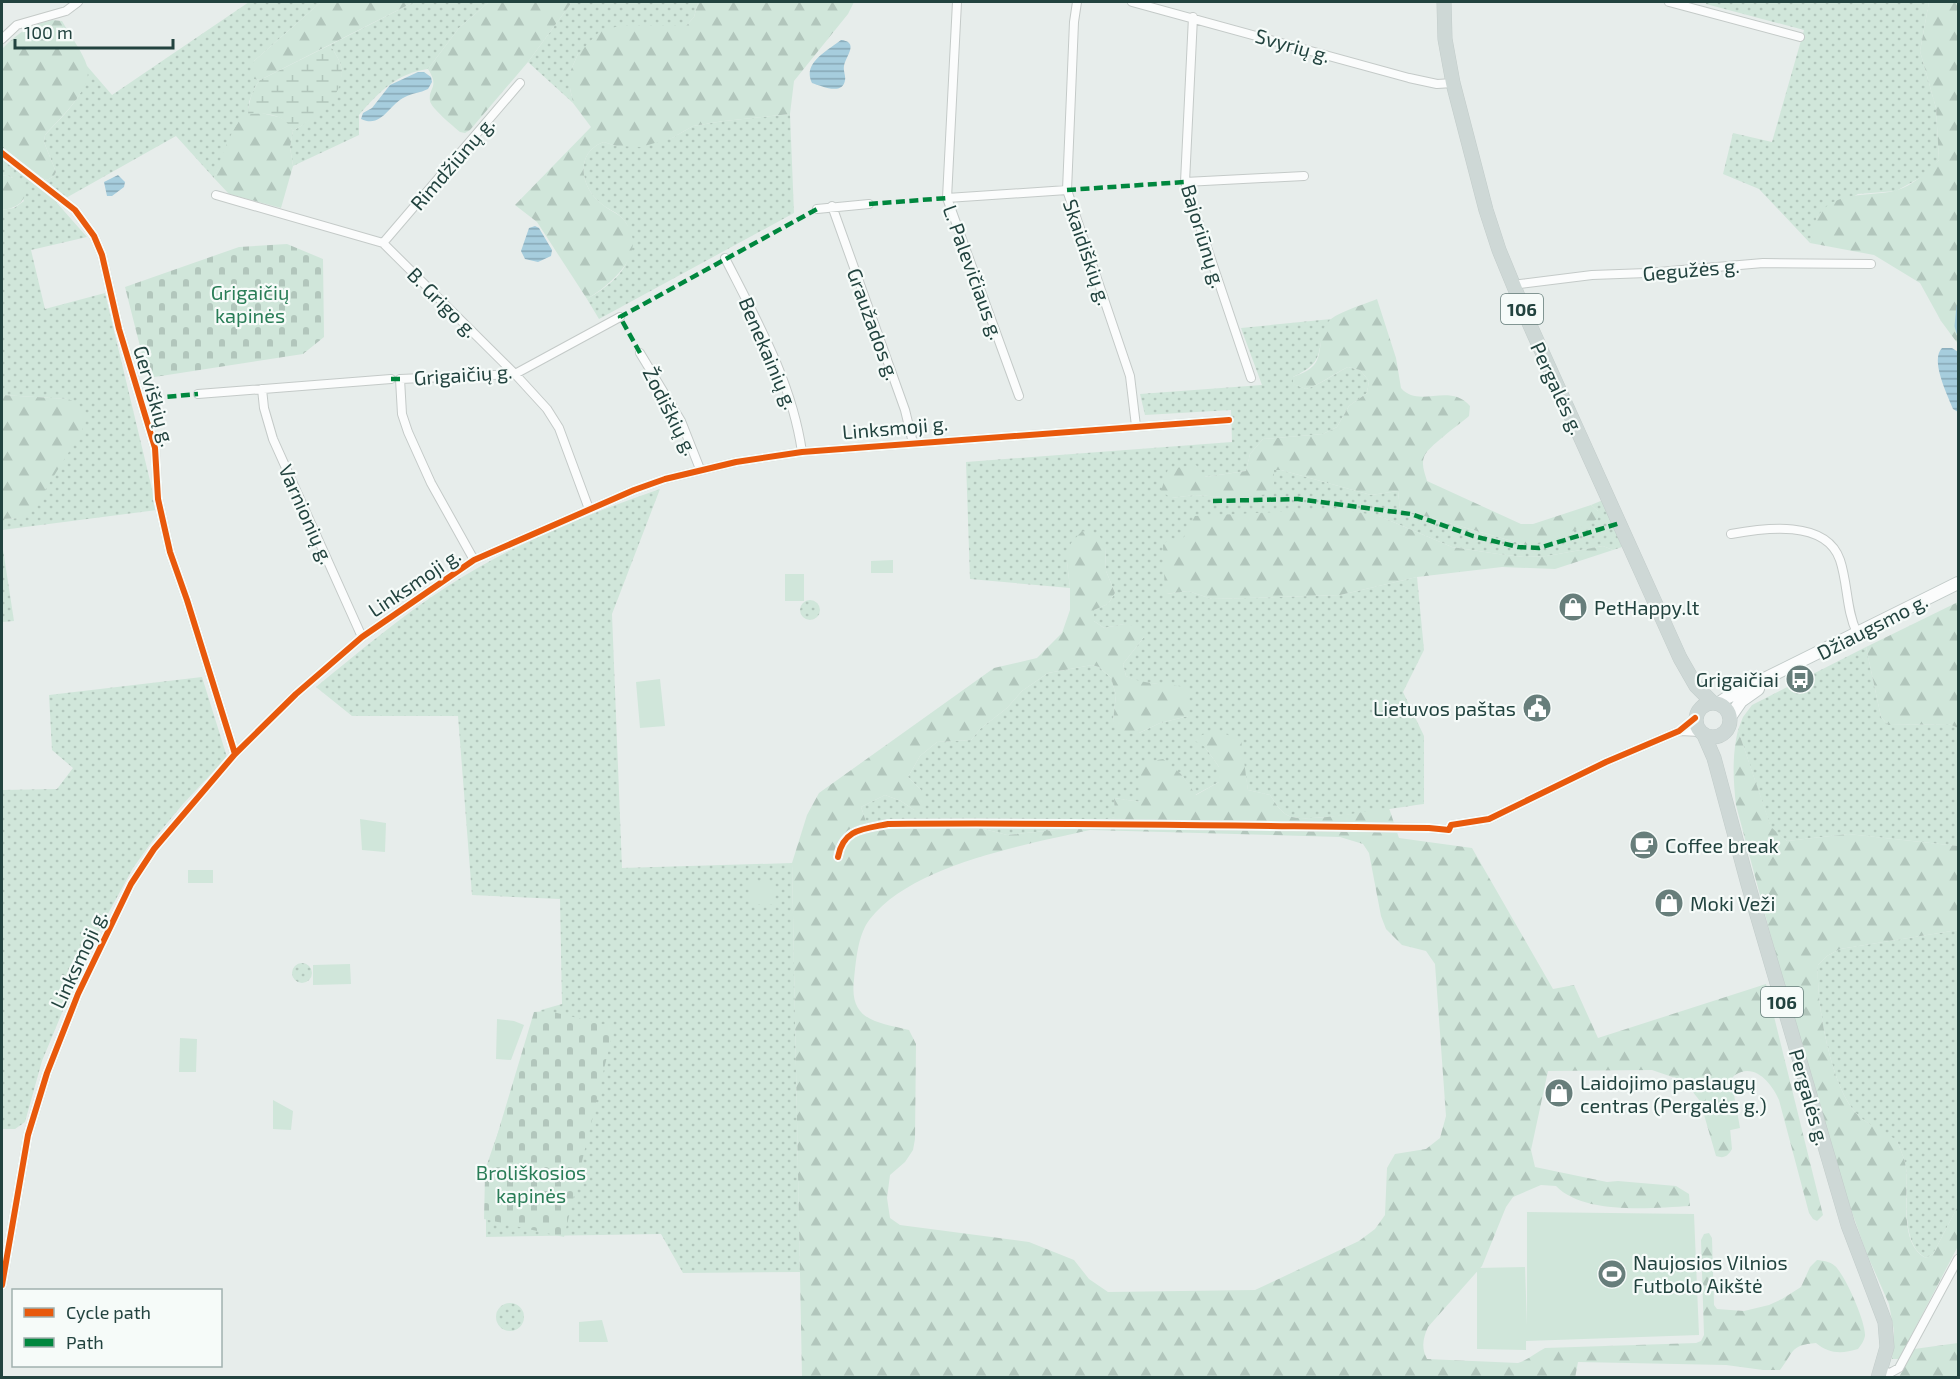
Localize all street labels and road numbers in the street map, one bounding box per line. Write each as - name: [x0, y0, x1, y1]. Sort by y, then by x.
- street label: Svyrių g.: [1253, 23, 1333, 67]
- street label: Rimdžiūnų g.: [405, 111, 499, 215]
- street label: Bajoriūnų g.: [1177, 181, 1231, 291]
- street label: Skaidiškių g.: [1059, 196, 1117, 308]
- street label: L. Palevičiaus g.: [938, 201, 1010, 343]
- street label: Gegužės g.: [1642, 253, 1740, 285]
- street label: B. Grigo g.: [403, 262, 483, 342]
- street label: Graužados g.: [843, 265, 905, 383]
- street label: Benekainių g.: [735, 293, 803, 413]
- road number: 106: [1501, 294, 1543, 324]
- street label: Pergalės g.: [1526, 338, 1590, 438]
- street label: Gerviškių g.: [129, 343, 181, 449]
- street label: Grigaičių g.: [413, 359, 513, 389]
- street label: Žodiškių g.: [639, 363, 703, 459]
- street label: Linksmoji g.: [841, 410, 949, 444]
- street label: Varnionių g.: [274, 460, 340, 568]
- street label: Linksmoji g.: [363, 542, 465, 622]
- street label: Džiaugsmo g.: [1813, 588, 1931, 664]
- street label: Linksmoji g.: [45, 906, 111, 1012]
- road number: 106: [1761, 987, 1803, 1017]
- street label: Pergalės g.: [1785, 1046, 1835, 1148]

